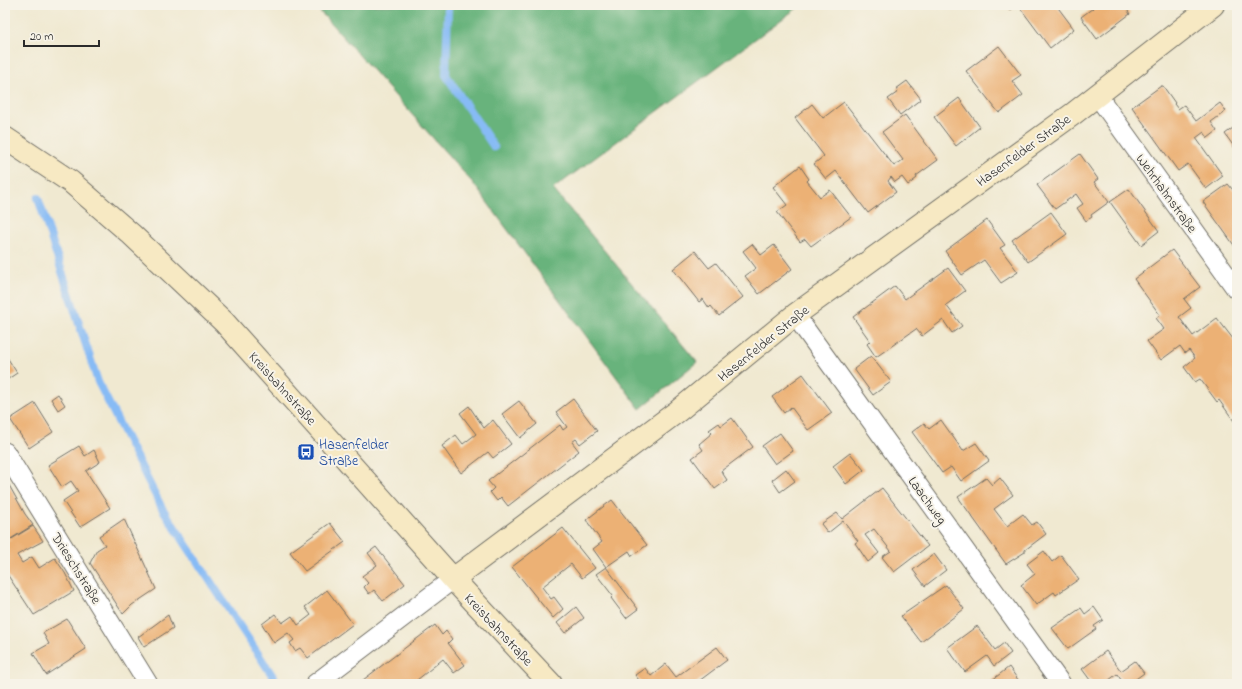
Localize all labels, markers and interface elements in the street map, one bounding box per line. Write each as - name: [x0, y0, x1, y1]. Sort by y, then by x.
- scale bar: [24, 22, 99, 48]
- text: 20 m: [30, 28, 53, 46]
- street label: Hasenfelder Straße: [972, 109, 1076, 193]
- street label: Wehrhahnstraße: [1130, 150, 1202, 238]
- street label: Hasenfelder Straße: [714, 300, 815, 388]
- street label: Kreisbahnstraße: [243, 347, 321, 431]
- place label: Hasenfelder Straße: [319, 435, 389, 472]
- bus stop icon: Hasenfelder Straße: [296, 442, 316, 462]
- street label: Laachweg: [901, 472, 951, 530]
- street label: Drieschstraße: [45, 528, 106, 609]
- street label: Kreisbahnstraße: [459, 589, 538, 672]

